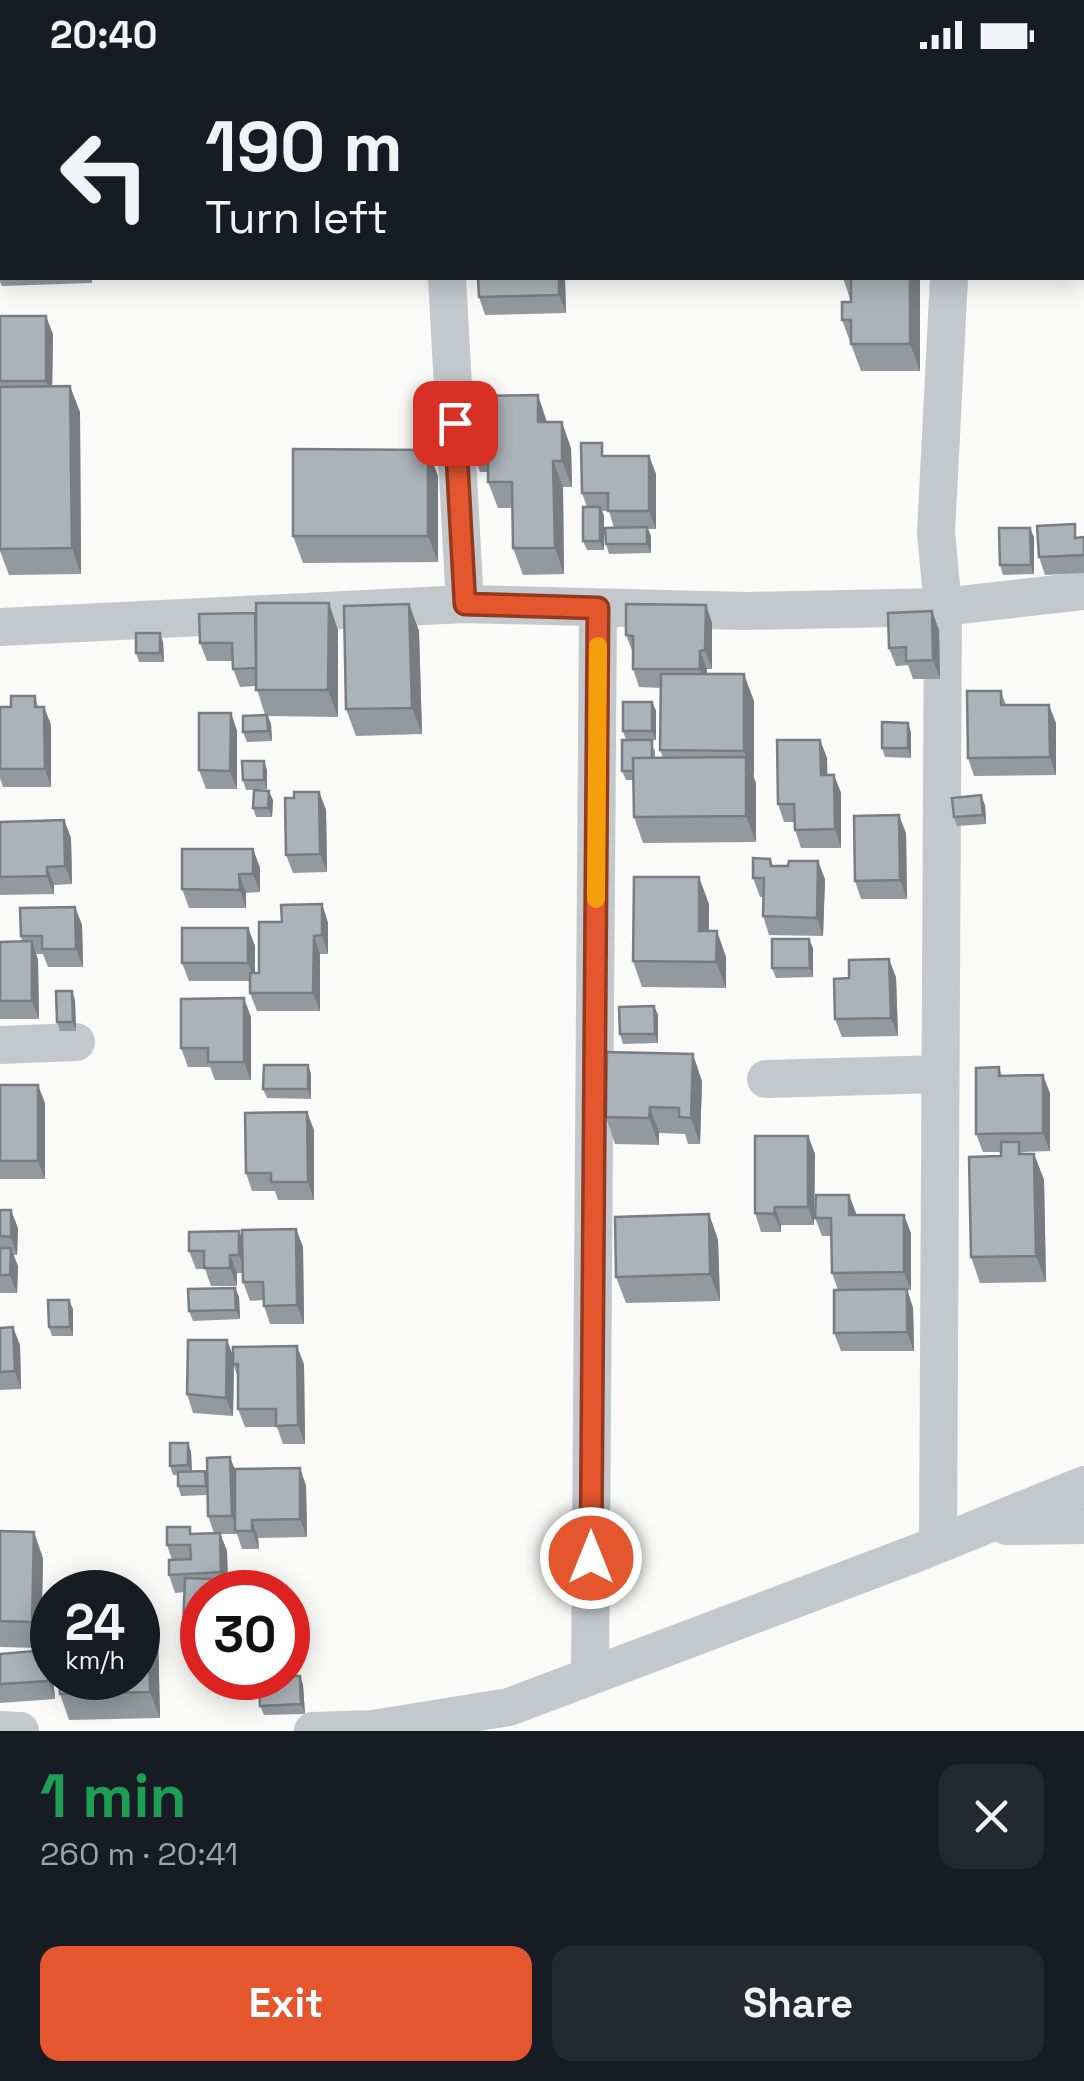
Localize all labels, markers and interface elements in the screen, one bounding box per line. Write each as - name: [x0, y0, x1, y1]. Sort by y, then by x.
- text: 20:40: [50, 11, 157, 59]
- text: 190 m: [205, 102, 403, 191]
- icon: left: [40, 110, 170, 240]
- text: Turn left: [205, 189, 388, 246]
- pin: [413, 381, 498, 466]
- icon: arrive: [428, 396, 483, 451]
- position arrow: [539, 1506, 643, 1610]
- speed limit sign: 30: [180, 1570, 310, 1700]
- text: 24: [65, 1591, 125, 1655]
- text: km/h: [65, 1644, 125, 1676]
- text: 1 min: [40, 1758, 187, 1835]
- button: close: [939, 1764, 1044, 1869]
- text: 260 m · 20:41: [40, 1834, 238, 1874]
- button: Exit: [40, 1946, 532, 2061]
- button: Share: [552, 1946, 1044, 2061]

